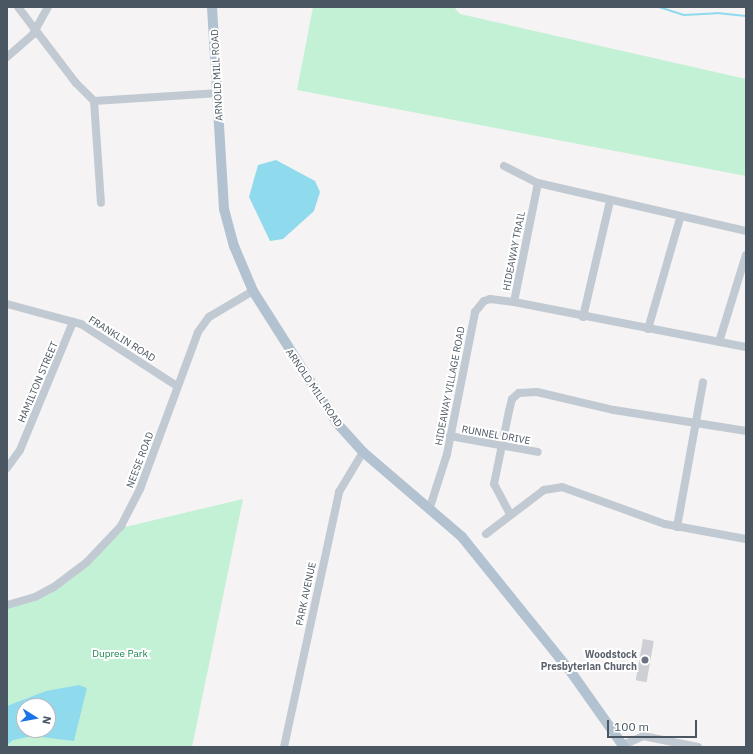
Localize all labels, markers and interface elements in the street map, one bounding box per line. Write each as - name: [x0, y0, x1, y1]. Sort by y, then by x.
- street label: ARNOLD MILL ROAD: [209, 29, 225, 121]
- street label: HIDEAWAY TRAIL: [500, 210, 528, 292]
- street label: FRANKLIN ROAD: [86, 314, 158, 364]
- street label: HIDEAWAY VILLAGE ROAD: [433, 325, 467, 447]
- street label: HAMILTON STREET: [15, 340, 61, 424]
- street label: ARNOLD MILL ROAD: [283, 347, 345, 429]
- street label: RUNNEL DRIVE: [461, 423, 531, 447]
- street label: NEESE ROAD: [124, 430, 156, 490]
- street label: PARK AVENUE: [293, 561, 319, 627]
- park label: Dupree Park: [92, 648, 148, 660]
- place label: Woodstock Presbyterian Church: [541, 648, 637, 672]
- marker: Woodstock Presbyterian Church: [640, 655, 650, 665]
- north arrow: [16, 698, 56, 738]
- scale bar: [609, 712, 699, 738]
- text: N: [39, 715, 54, 725]
- text: 100 m: [614, 719, 649, 734]

